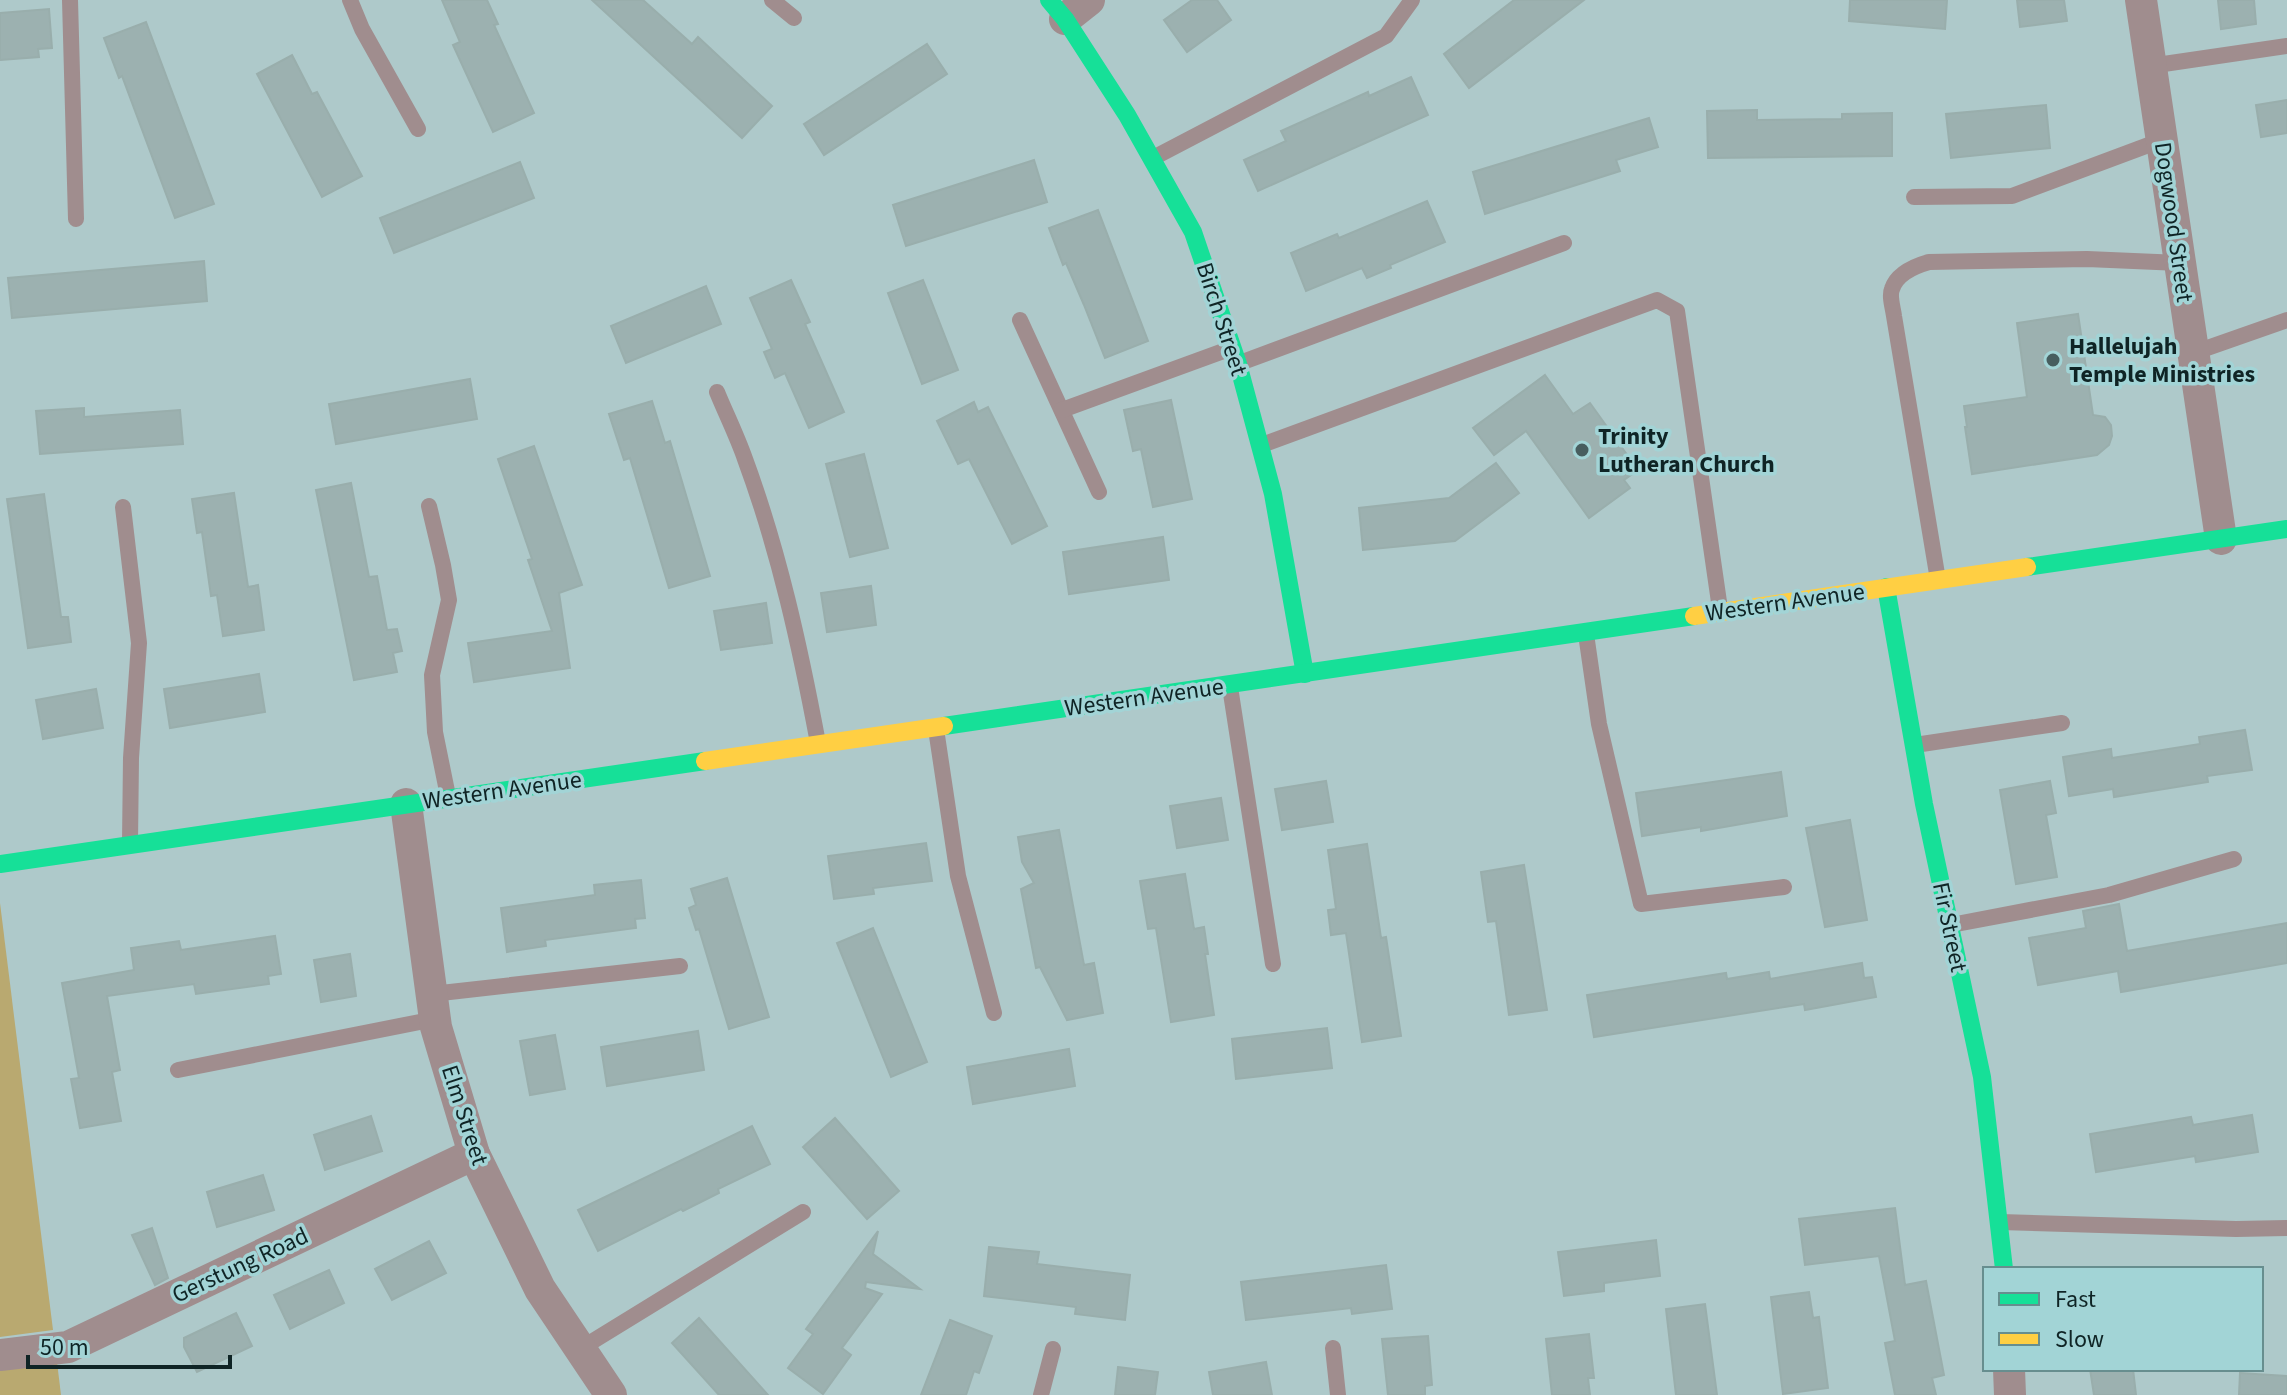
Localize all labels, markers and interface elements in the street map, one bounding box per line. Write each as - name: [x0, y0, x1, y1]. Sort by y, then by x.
- street label: Dogwood Street: [2145, 140, 2202, 304]
- street label: Birch Street: [1187, 258, 1256, 380]
- place label: Hallelujah Temple Ministries: [2069, 329, 2255, 392]
- marker: Hallelujah Temple Ministries: [2044, 351, 2062, 369]
- place label: Trinity Lutheran Church: [1598, 419, 1775, 482]
- marker: Trinity Lutheran Church: [1573, 441, 1591, 459]
- street label: Western Avenue: [1703, 574, 1867, 631]
- street label: Western Avenue: [1062, 669, 1226, 726]
- street label: Western Avenue: [420, 762, 584, 819]
- street label: Fir Street: [1923, 879, 1976, 975]
- street label: Elm Street: [432, 1060, 497, 1170]
- street label: Gerstung Road: [166, 1218, 314, 1312]
- legend: [1983, 1267, 2263, 1371]
- text: Fast: [2055, 1282, 2096, 1317]
- scale bar: [28, 1319, 230, 1369]
- text: Slow: [2055, 1322, 2104, 1357]
- text: 50 m: [40, 1330, 89, 1365]

